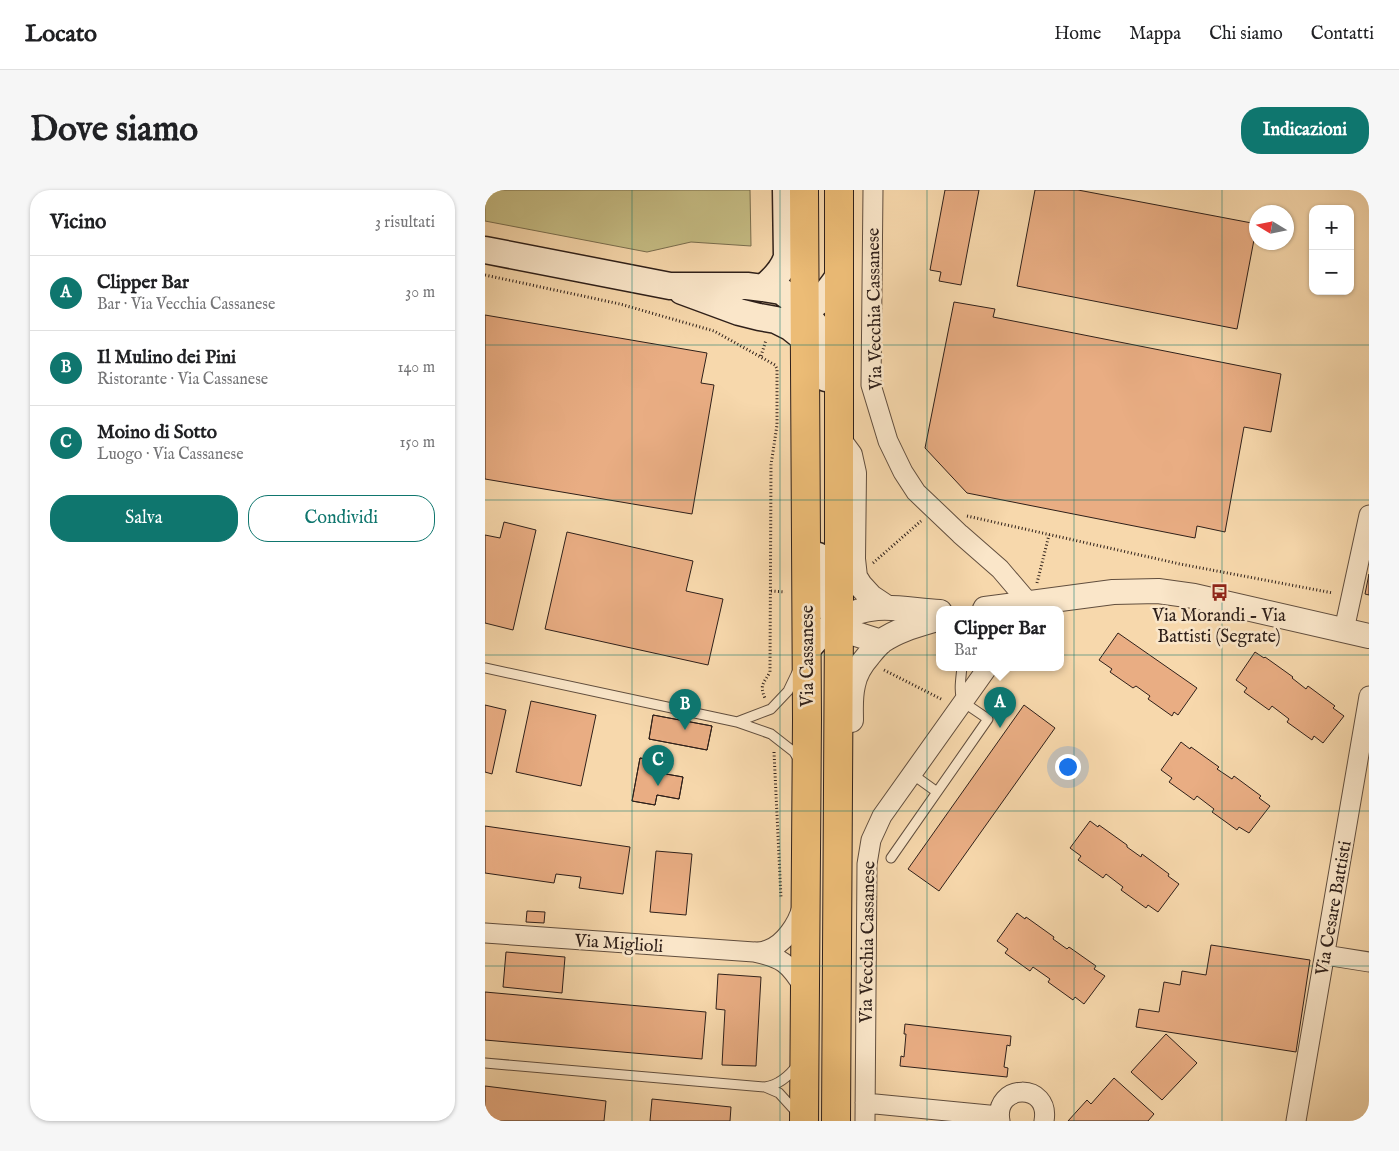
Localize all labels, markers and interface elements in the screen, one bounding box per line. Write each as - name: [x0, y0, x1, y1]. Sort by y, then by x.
- text: Locato: [25, 19, 97, 50]
- text: Home: [1054, 23, 1101, 46]
- text: Mappa: [1129, 23, 1181, 46]
- text: Chi siamo: [1209, 23, 1283, 46]
- text: Contatti: [1311, 23, 1374, 46]
- button: Indicazioni: [1241, 107, 1369, 154]
- text: Dove siamo: [30, 108, 198, 153]
- north arrow: [1249, 205, 1294, 250]
- map controls: [1309, 205, 1354, 295]
- button: +: [1309, 205, 1354, 250]
- text: Vicino: [50, 209, 106, 236]
- text: 3 risultati: [375, 213, 435, 233]
- street label: Via Vecchia Cassanese: [863, 228, 888, 391]
- button: −: [1309, 250, 1354, 295]
- text: Clipper Bar: [97, 271, 189, 295]
- text: A: [61, 283, 71, 303]
- text: 30 m: [405, 283, 435, 303]
- text: Bar · Via Vecchia Cassanese: [97, 295, 275, 315]
- text: Il Mulino dei Pini: [97, 346, 236, 370]
- text: B: [61, 358, 71, 378]
- text: 140 m: [397, 358, 435, 378]
- text: Ristorante · Via Cassanese: [97, 370, 268, 390]
- text: Moino di Sotto: [97, 421, 217, 445]
- text: C: [60, 433, 72, 453]
- text: 150 m: [400, 433, 435, 453]
- text: Luogo · Via Cassanese: [97, 445, 244, 465]
- button: Salva: [50, 495, 238, 542]
- button: Condividi: [248, 495, 435, 542]
- bus stop icon: Via Morandi - Via Battisti (Segrate): [1209, 582, 1229, 602]
- street label: Via Cassanese: [797, 605, 820, 708]
- place label: Via Morandi - Via Battisti (Segrate): [1151, 605, 1286, 649]
- popup: [936, 606, 1064, 671]
- text: Clipper Bar: [954, 617, 1046, 641]
- text: Bar: [954, 641, 977, 661]
- pin: A: [984, 687, 1016, 728]
- pin: B: [669, 689, 701, 730]
- pin: C: [642, 745, 674, 786]
- your location: [1055, 754, 1081, 780]
- street label: Via Cesare Battisti: [1311, 839, 1358, 978]
- street label: Via Vecchia Cassanese: [856, 861, 881, 1024]
- street label: Via Miglioli: [573, 930, 664, 959]

